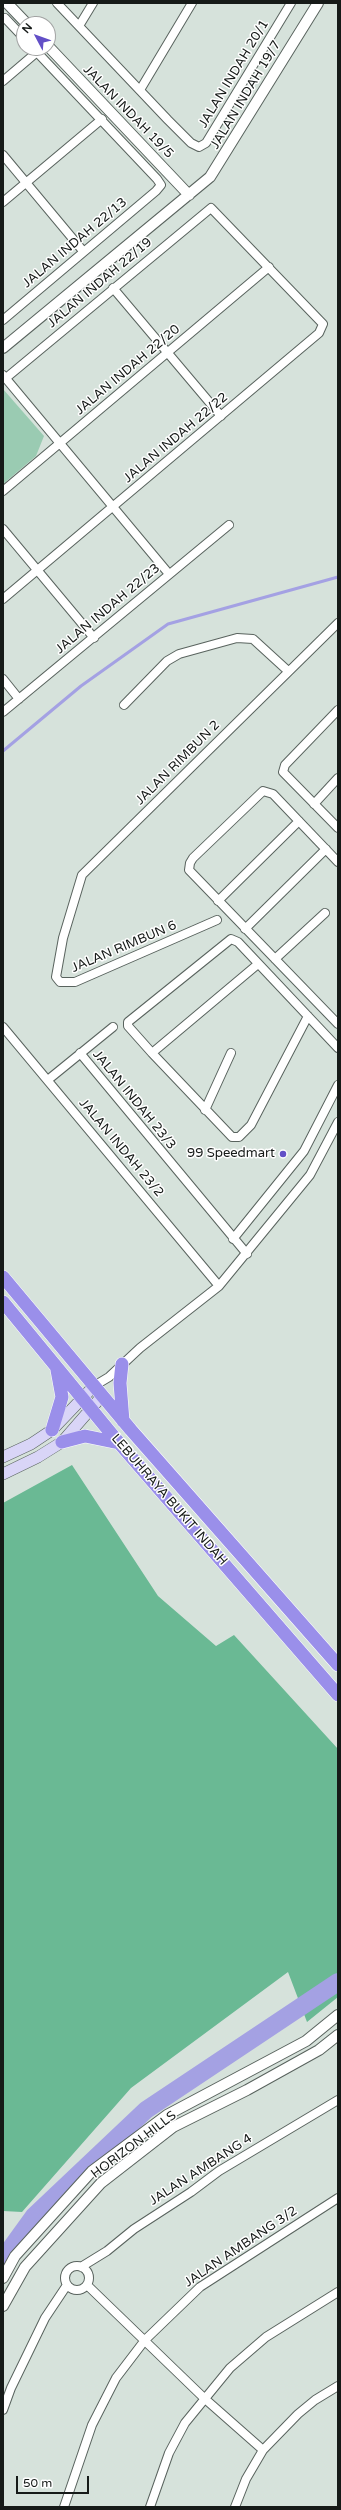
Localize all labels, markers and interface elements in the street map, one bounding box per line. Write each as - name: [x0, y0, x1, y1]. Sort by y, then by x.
- north arrow: [16, 16, 56, 56]
- street label: JALAN INDAH 20/1: [196, 17, 272, 131]
- text: N: [20, 21, 35, 36]
- street label: JALAN INDAH 19/7: [208, 38, 284, 152]
- street label: JALAN INDAH 19/5: [80, 62, 176, 162]
- street label: JALAN INDAH 22/13: [20, 195, 130, 291]
- street label: JALAN INDAH 22/19: [45, 235, 155, 331]
- street label: JALAN INDAH 22/20: [73, 322, 183, 418]
- street label: JALAN INDAH 22/22: [121, 390, 231, 486]
- street label: JALAN INDAH 22/23: [53, 561, 163, 657]
- street label: JALAN RIMBUN 2: [133, 718, 223, 808]
- street label: JALAN RIMBUN 6: [69, 918, 179, 976]
- street label: JALAN INDAH 23/3: [89, 1047, 179, 1153]
- street label: JALAN INDAH 23/2: [75, 1096, 167, 1200]
- place label: 99 Speedmart: [187, 1146, 275, 1162]
- marker: 99 Speedmart: [278, 1149, 288, 1159]
- street label: LEBUHRAYA BUKIT INDAH: [108, 1431, 230, 1569]
- street label: HORIZON HILLS: [88, 2108, 180, 2182]
- street label: JALAN AMBANG 4: [147, 2131, 255, 2209]
- street label: JALAN AMBANG 3/2: [181, 2203, 301, 2291]
- scale bar: [18, 2468, 91, 2494]
- text: 50 m: [23, 2476, 52, 2490]

